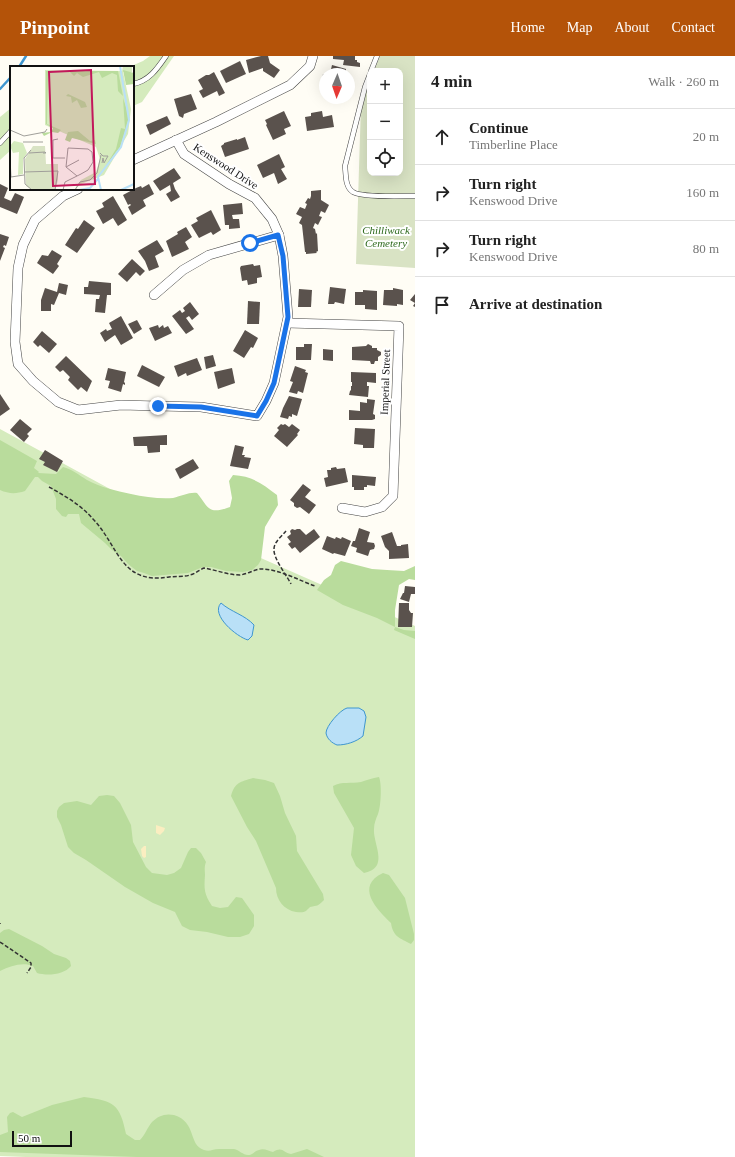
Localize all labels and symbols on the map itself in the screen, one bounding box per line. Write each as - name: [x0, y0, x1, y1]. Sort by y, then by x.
- inset map: [10, 66, 134, 190]
- north arrow: [319, 68, 355, 104]
- street label: Kenswood Drive: [191, 141, 261, 191]
- park label: Chilliwack Cemetery: [362, 224, 411, 249]
- route start: [241, 234, 259, 252]
- street label: Imperial Street: [378, 349, 392, 415]
- route end: [149, 397, 167, 415]
- scale bar: [12, 1129, 72, 1148]

